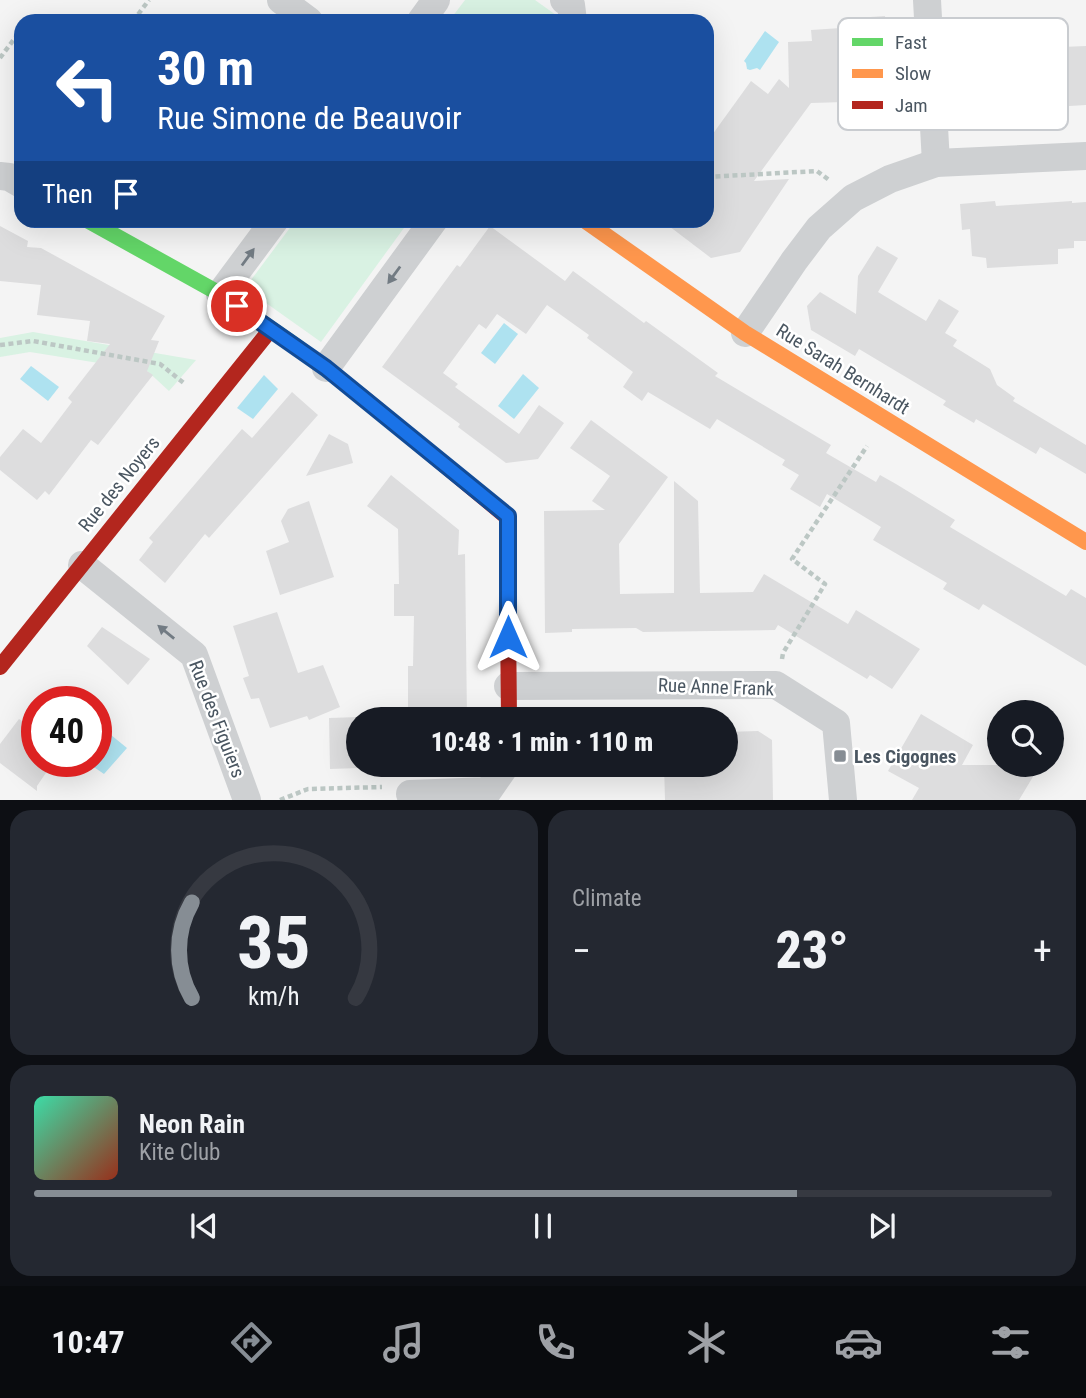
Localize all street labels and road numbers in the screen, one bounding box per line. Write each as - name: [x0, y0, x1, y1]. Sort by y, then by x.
- street label: Rue Sarah Bernhardt: [772, 319, 914, 419]
- street label: Rue des Noyers: [73, 432, 165, 536]
- street label: Rue des Figuiers: [184, 657, 250, 781]
- street label: Rue Anne Frank: [657, 673, 775, 701]

